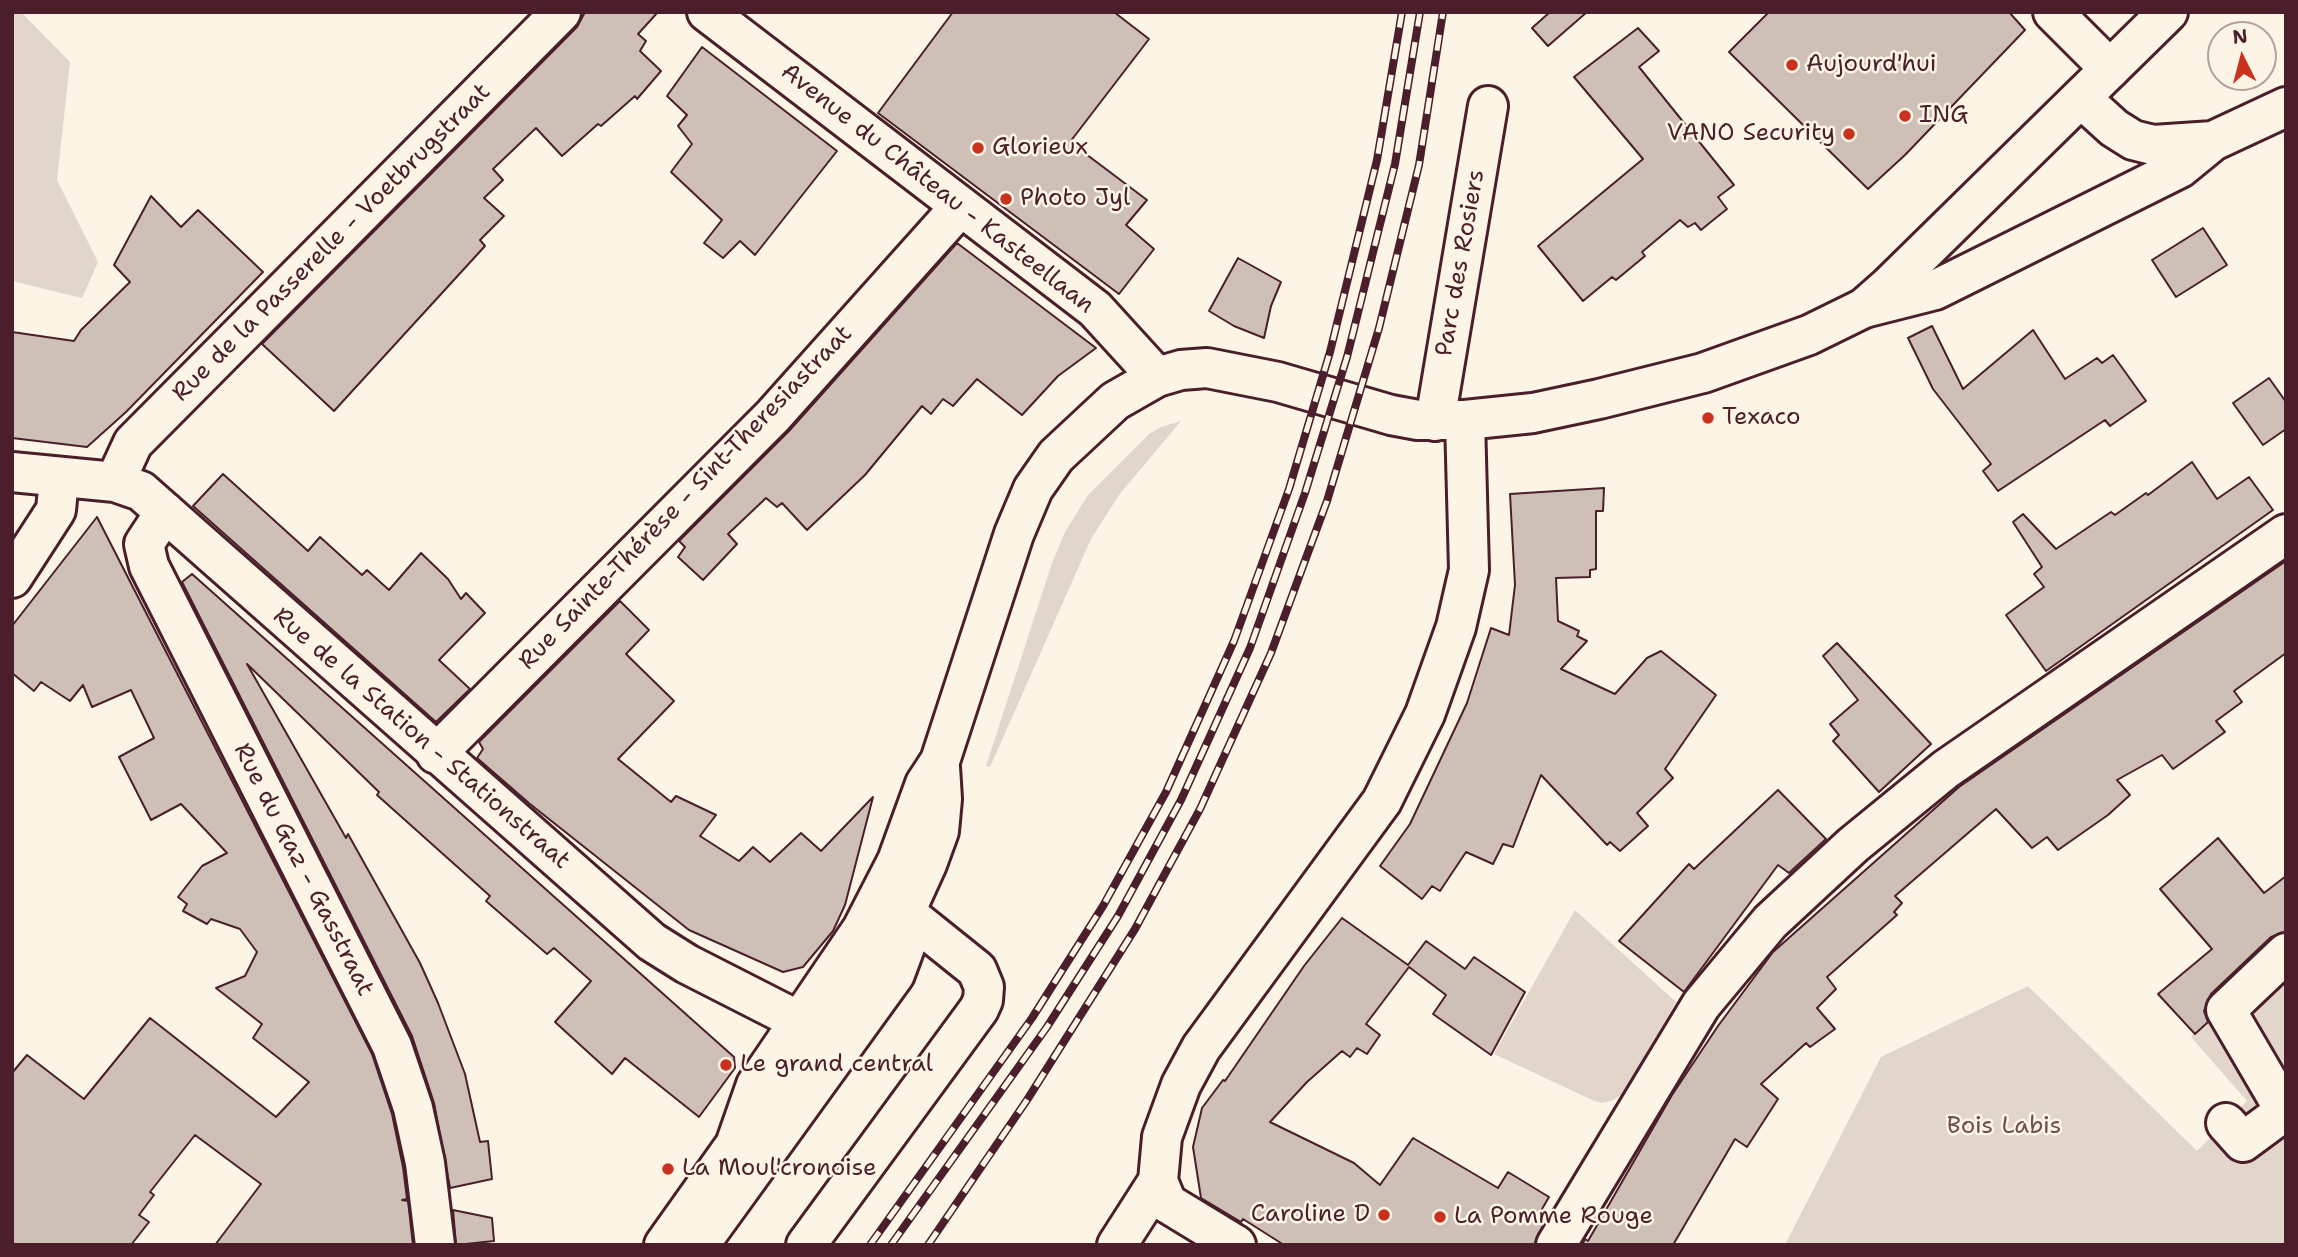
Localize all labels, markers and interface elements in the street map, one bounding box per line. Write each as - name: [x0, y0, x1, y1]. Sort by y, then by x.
- north arrow: [2207, 21, 2277, 91]
- text: N: [2231, 23, 2249, 50]
- place label: Aujourd'hui: [1806, 51, 1937, 79]
- marker: Aujourd'hui: [1784, 57, 1800, 73]
- street label: Avenue du Château - Kasteellaan: [775, 58, 1099, 320]
- street label: Rue de la Passerelle - Voetbrugstraat: [167, 78, 497, 408]
- place label: ING: [1919, 102, 1968, 130]
- marker: ING: [1897, 108, 1913, 124]
- place label: VANO Security: [1667, 120, 1835, 148]
- marker: VANO Security: [1841, 126, 1857, 142]
- place label: Glorieux: [992, 134, 1088, 162]
- marker: Glorieux: [970, 140, 986, 156]
- street label: Parc des Rosiers: [1430, 167, 1492, 359]
- place label: Photo Jyl: [1020, 185, 1130, 213]
- marker: Photo Jyl: [998, 191, 1014, 207]
- street label: Rue Sainte-Thérèse - Sint-Theresiastraat: [513, 320, 859, 676]
- place label: Texaco: [1722, 404, 1801, 432]
- marker: Texaco: [1700, 410, 1716, 426]
- street label: Rue de la Station - Stationstraat: [267, 602, 575, 876]
- street label: Rue du Gaz - Gasstraat: [227, 739, 379, 1001]
- place label: Le grand central: [740, 1051, 933, 1079]
- marker: Le grand central: [718, 1057, 734, 1073]
- park label: Bois Labis: [1947, 1113, 2061, 1141]
- place label: La Moul'cronoise: [682, 1155, 876, 1183]
- marker: La Moul'cronoise: [660, 1161, 676, 1177]
- place label: Caroline D: [1251, 1201, 1370, 1229]
- place label: La Pomme Rouge: [1454, 1203, 1653, 1231]
- marker: Caroline D: [1376, 1207, 1392, 1223]
- marker: La Pomme Rouge: [1432, 1209, 1448, 1225]

